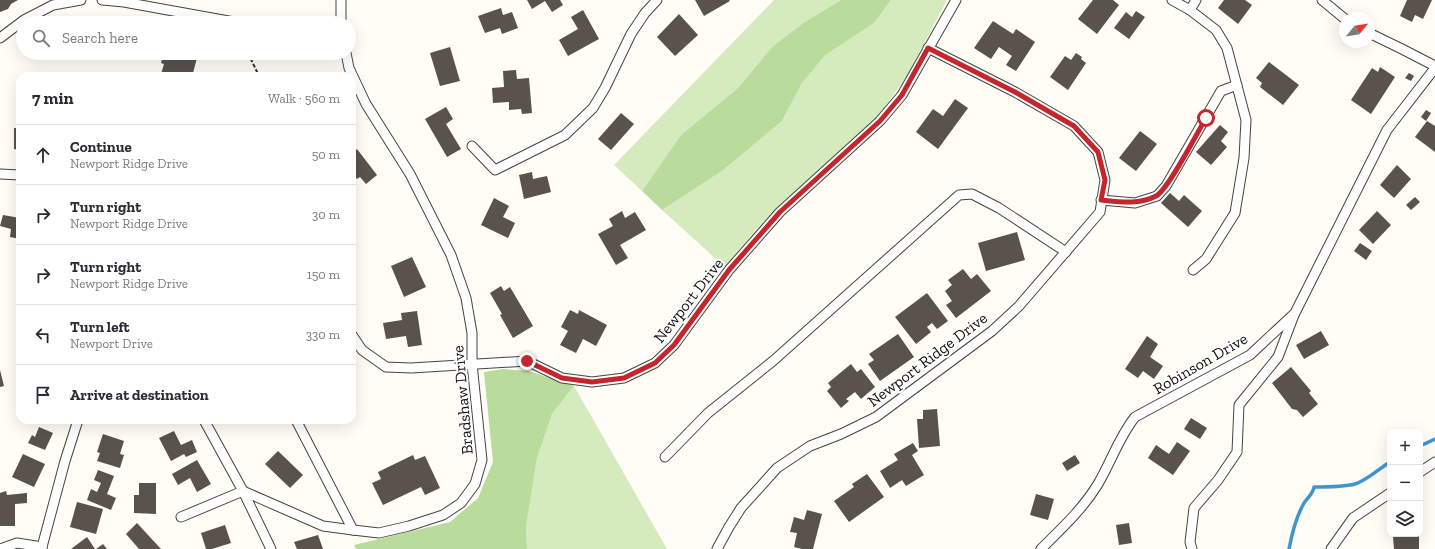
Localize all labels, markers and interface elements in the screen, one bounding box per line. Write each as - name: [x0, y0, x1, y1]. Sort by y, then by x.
- north arrow: [1339, 12, 1375, 48]
- search box: [16, 16, 356, 60]
- icon: search: [30, 27, 52, 49]
- text: Search here: [62, 29, 138, 47]
- text: 7 min: [32, 88, 74, 108]
- text: Walk · 560 m: [268, 91, 340, 106]
- route start: [1197, 109, 1215, 127]
- text: Continue: [70, 138, 132, 156]
- icon: ahead: [32, 144, 54, 166]
- text: 50 m: [312, 147, 340, 162]
- text: Newport Ridge Drive: [70, 156, 188, 171]
- text: Turn right: [70, 198, 141, 216]
- icon: right: [32, 204, 54, 226]
- text: 30 m: [312, 207, 340, 222]
- text: Newport Ridge Drive: [70, 216, 188, 231]
- street label: Newport Drive: [649, 254, 727, 346]
- text: Turn right: [70, 258, 141, 276]
- icon: right: [32, 264, 54, 286]
- text: 150 m: [307, 267, 340, 282]
- text: Newport Ridge Drive: [70, 276, 188, 291]
- street label: Newport Ridge Drive: [864, 308, 991, 411]
- text: Turn left: [70, 318, 130, 336]
- icon: left: [32, 324, 54, 346]
- text: 330 m: [306, 327, 340, 342]
- street label: Robinson Drive: [1150, 329, 1251, 398]
- text: Newport Drive: [70, 336, 153, 351]
- street label: Bradshaw Drive: [448, 345, 477, 455]
- route end: [518, 352, 536, 370]
- icon: arrive: [32, 384, 54, 406]
- text: Arrive at destination: [70, 386, 209, 404]
- map controls: [1387, 429, 1423, 537]
- button: +: [1387, 429, 1423, 465]
- button: −: [1387, 465, 1423, 501]
- button: layers: [1387, 501, 1423, 537]

